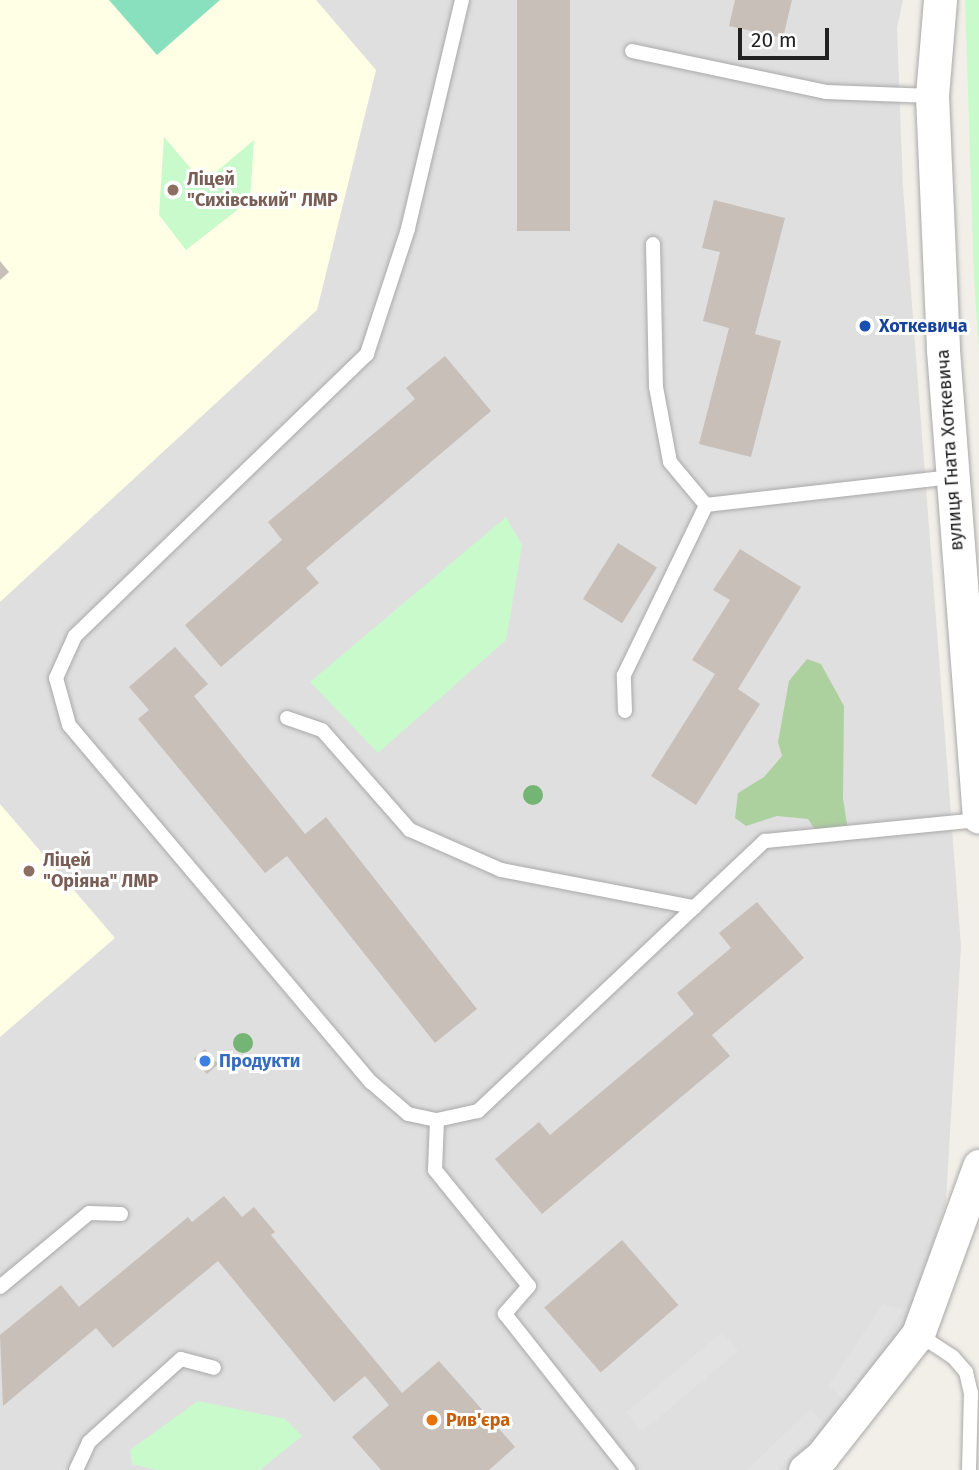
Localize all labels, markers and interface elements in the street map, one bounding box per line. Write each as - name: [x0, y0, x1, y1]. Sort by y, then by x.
- scale bar: [741, 14, 832, 58]
- text: 20 m: [751, 27, 797, 53]
- place label: Ліцей "Сихівський" ЛМР: [187, 169, 338, 212]
- marker: Ліцей "Сихівський" ЛМР: [165, 182, 181, 198]
- place label: Хоткевича: [879, 315, 968, 337]
- marker: Хоткевича: [857, 318, 873, 334]
- street label: вулиця Гната Хоткевича: [932, 348, 968, 552]
- place label: Ліцей "Оріяна" ЛМР: [43, 850, 158, 892]
- marker: Ліцей "Оріяна" ЛМР: [21, 863, 37, 879]
- place label: Продукти: [219, 1050, 300, 1072]
- marker: Продукти: [197, 1053, 213, 1069]
- place label: Рив'єра: [446, 1409, 510, 1431]
- marker: Рив'єра: [424, 1412, 440, 1428]

